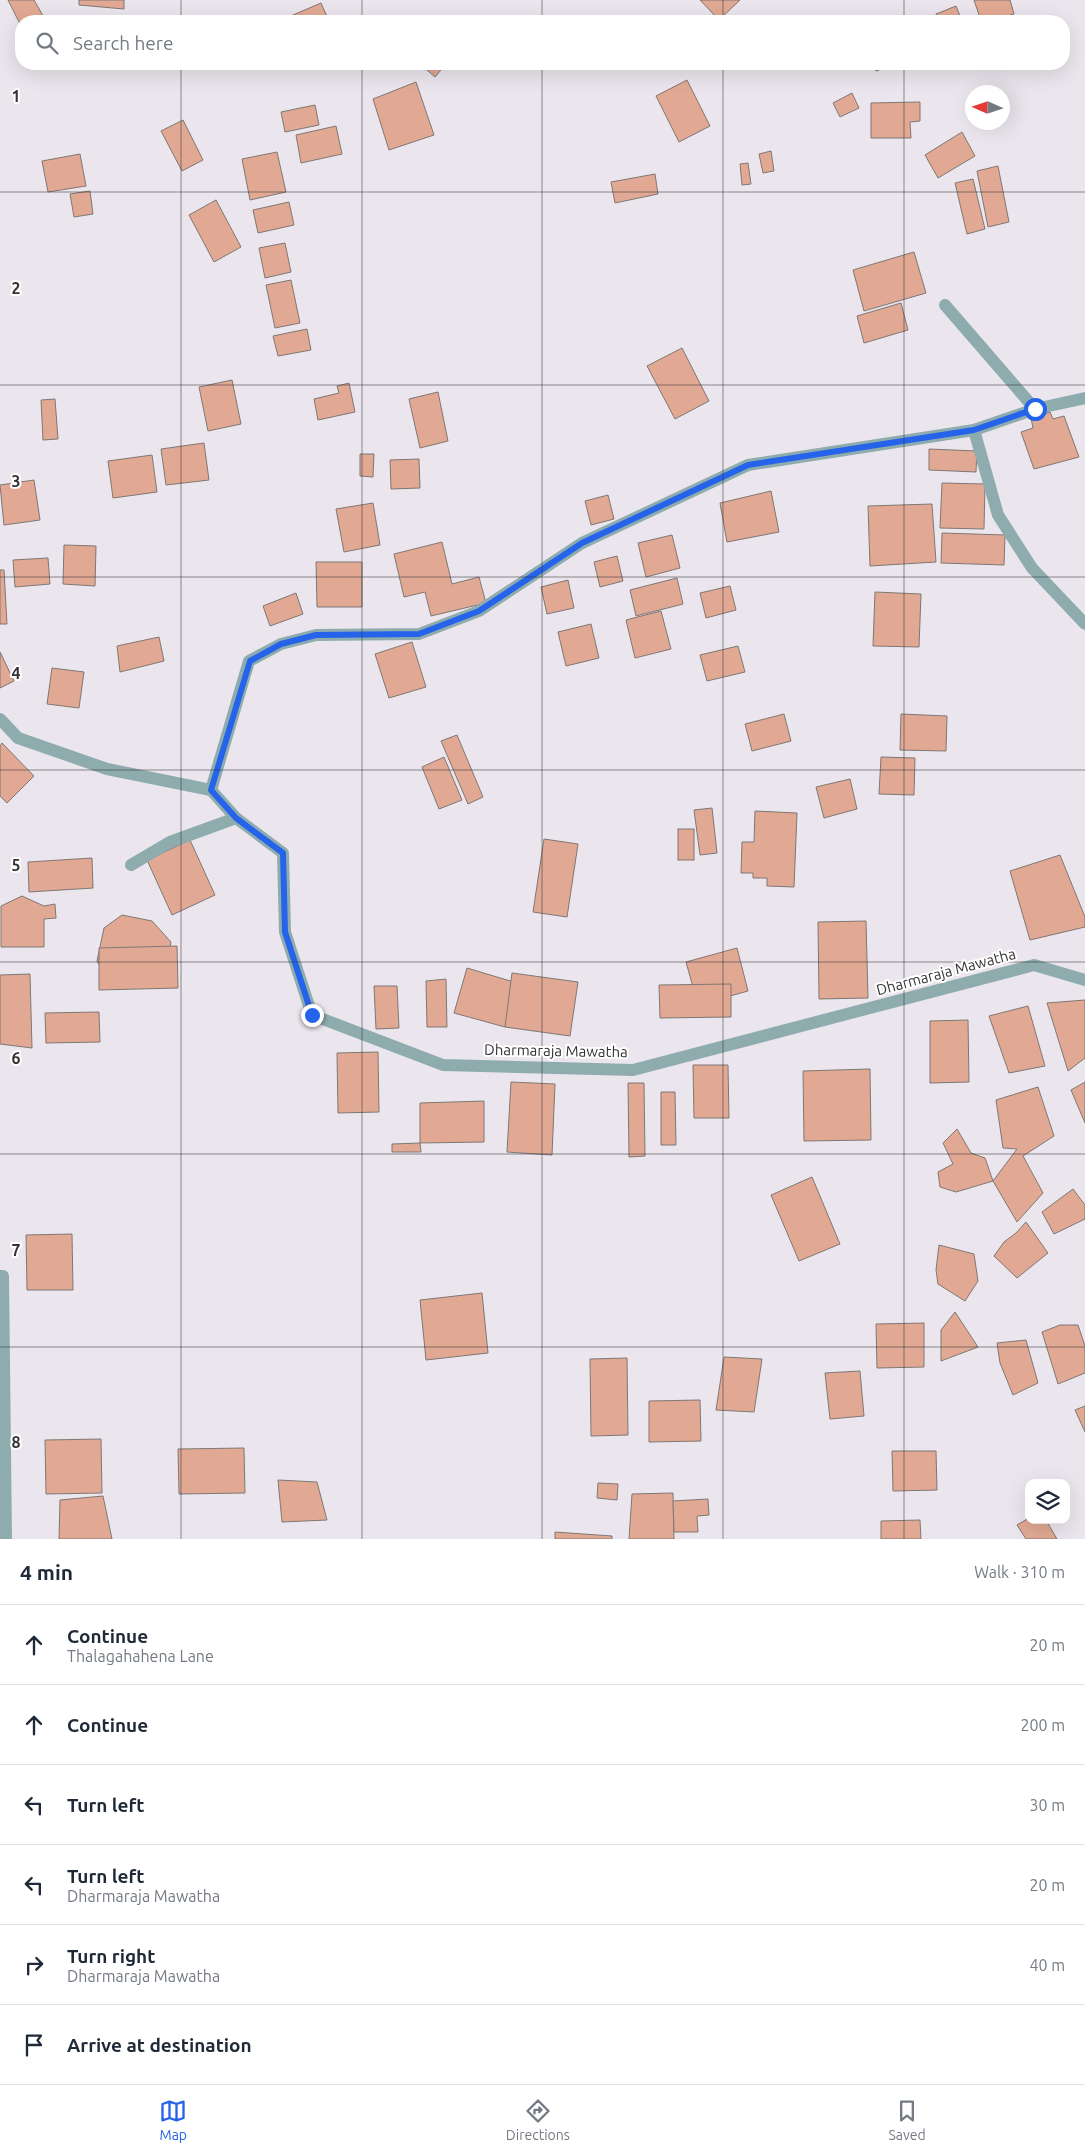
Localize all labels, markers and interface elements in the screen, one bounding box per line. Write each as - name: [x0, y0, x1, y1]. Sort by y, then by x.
- search box: [15, 15, 1070, 70]
- icon: search: [33, 29, 61, 57]
- text: Search here: [73, 32, 173, 54]
- north arrow: [965, 85, 1010, 130]
- text: 1: [11, 87, 21, 105]
- text: 2: [11, 279, 21, 297]
- route start: [1024, 398, 1047, 421]
- text: 3: [11, 472, 21, 490]
- text: 4: [11, 664, 21, 682]
- text: 5: [11, 856, 21, 874]
- street label: Dharmaraja Mawatha: [874, 945, 1017, 998]
- route end: [301, 1004, 324, 1027]
- street label: Dharmaraja Mawatha: [484, 1041, 628, 1060]
- text: 6: [11, 1049, 21, 1067]
- text: 7: [11, 1241, 21, 1259]
- text: 8: [11, 1433, 21, 1451]
- map controls: [1025, 1479, 1070, 1524]
- button: layers: [1025, 1479, 1070, 1524]
- text: 4 min: [20, 1560, 73, 1584]
- text: Walk · 310 m: [974, 1563, 1065, 1581]
- text: Continue: [67, 1625, 148, 1647]
- icon: ahead: [20, 1631, 48, 1659]
- text: 20 m: [1029, 1636, 1065, 1654]
- text: Thalagahahena Lane: [67, 1647, 214, 1665]
- icon: ahead: [20, 1711, 48, 1739]
- text: Continue: [67, 1714, 148, 1736]
- text: 200 m: [1020, 1716, 1065, 1734]
- icon: left: [20, 1791, 48, 1819]
- text: Turn left: [67, 1794, 145, 1816]
- text: 30 m: [1029, 1796, 1065, 1814]
- text: Turn left: [67, 1865, 145, 1887]
- icon: left: [20, 1871, 48, 1899]
- text: 20 m: [1029, 1876, 1065, 1894]
- text: Dharmaraja Mawatha: [67, 1887, 220, 1905]
- text: Turn right: [67, 1945, 155, 1967]
- icon: right: [20, 1951, 48, 1979]
- text: 40 m: [1029, 1956, 1065, 1974]
- text: Dharmaraja Mawatha: [67, 1967, 220, 1985]
- icon: arrive: [20, 2031, 48, 2059]
- text: Arrive at destination: [67, 2034, 252, 2056]
- tab: Map: [159, 2097, 187, 2143]
- tab: Directions: [506, 2097, 570, 2143]
- tab: Saved: [888, 2097, 926, 2143]

